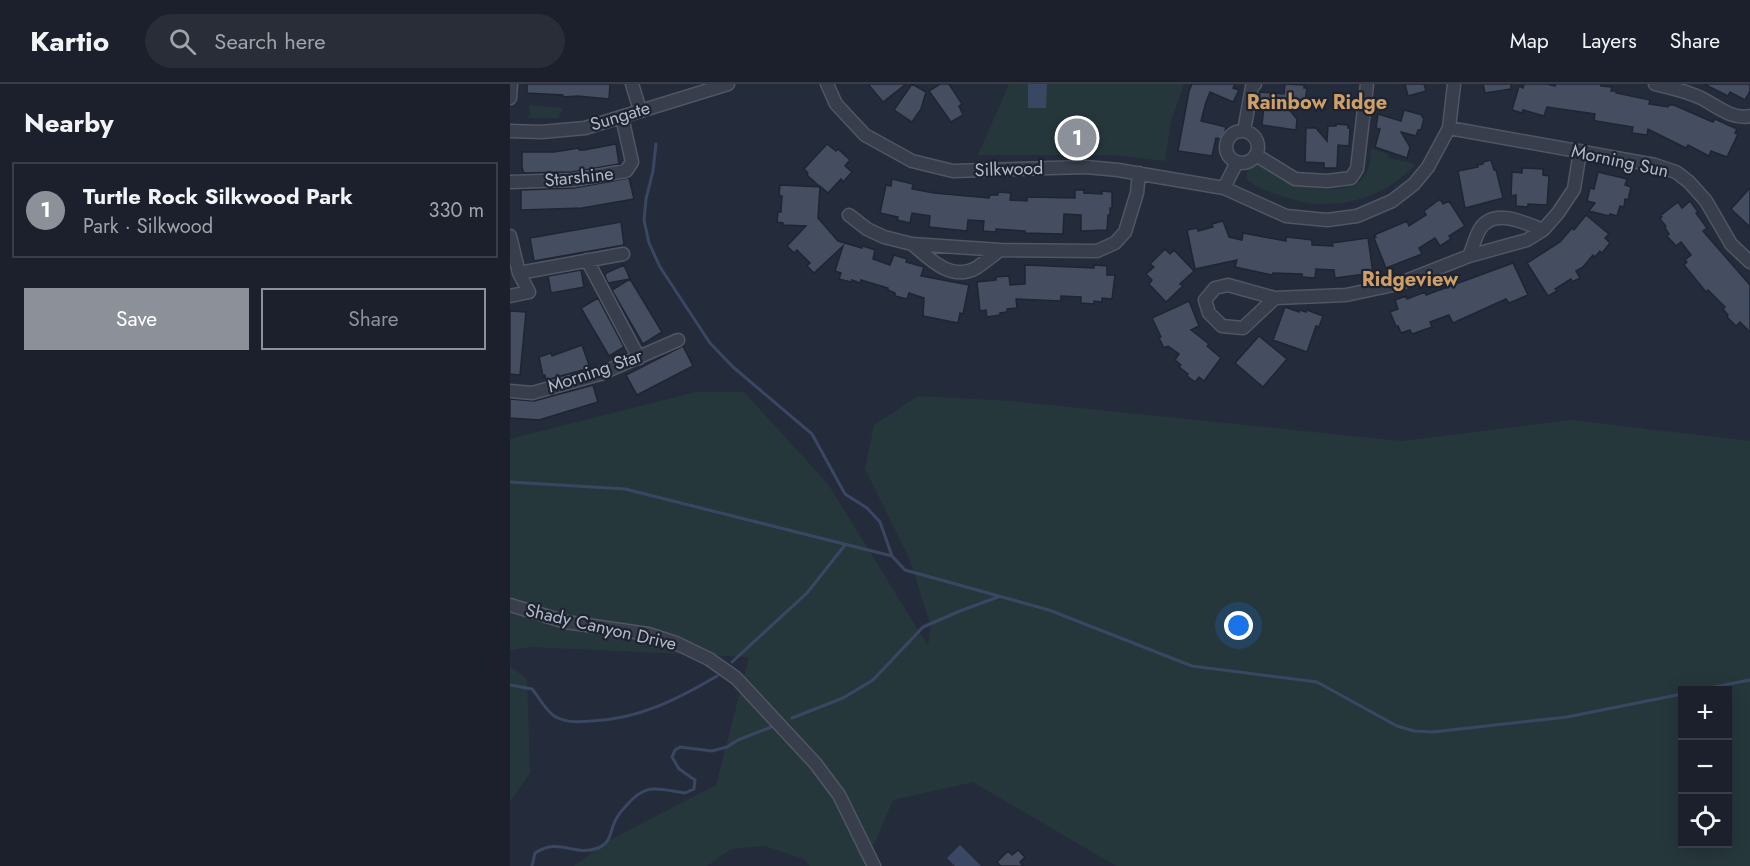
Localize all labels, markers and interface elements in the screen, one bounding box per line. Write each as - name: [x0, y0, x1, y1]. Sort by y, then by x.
- search box: [145, 14, 565, 68]
- text: Kartio: [30, 21, 109, 62]
- icon: search: [166, 25, 199, 58]
- text: Search here: [214, 25, 326, 57]
- text: Map: [1510, 26, 1549, 56]
- text: Layers: [1582, 26, 1637, 56]
- text: Share: [1670, 26, 1720, 56]
- district label: Rainbow Ridge: [1247, 88, 1387, 117]
- street label: Sungate: [587, 95, 653, 137]
- text: Nearby: [24, 104, 113, 142]
- pin: 1: [1058, 116, 1096, 160]
- street label: Morning Sun: [1569, 138, 1671, 184]
- street label: Silkwood: [974, 155, 1044, 183]
- street label: Starshine: [543, 160, 615, 194]
- text: Turtle Rock Silkwood Park: [83, 180, 353, 212]
- text: 1: [40, 196, 51, 225]
- text: 330 m: [429, 196, 484, 225]
- text: Park · Silkwood: [83, 212, 213, 241]
- district label: Ridgeview: [1362, 265, 1459, 294]
- button: Save: [24, 288, 249, 350]
- button: Share: [261, 288, 486, 350]
- street label: Morning Star: [544, 342, 647, 399]
- street label: Shady Canyon Drive: [523, 597, 679, 657]
- your location: [1224, 611, 1253, 640]
- map controls: [1678, 686, 1732, 848]
- button: +: [1678, 686, 1732, 740]
- button: −: [1678, 740, 1732, 794]
- button: locate: [1678, 794, 1732, 848]

